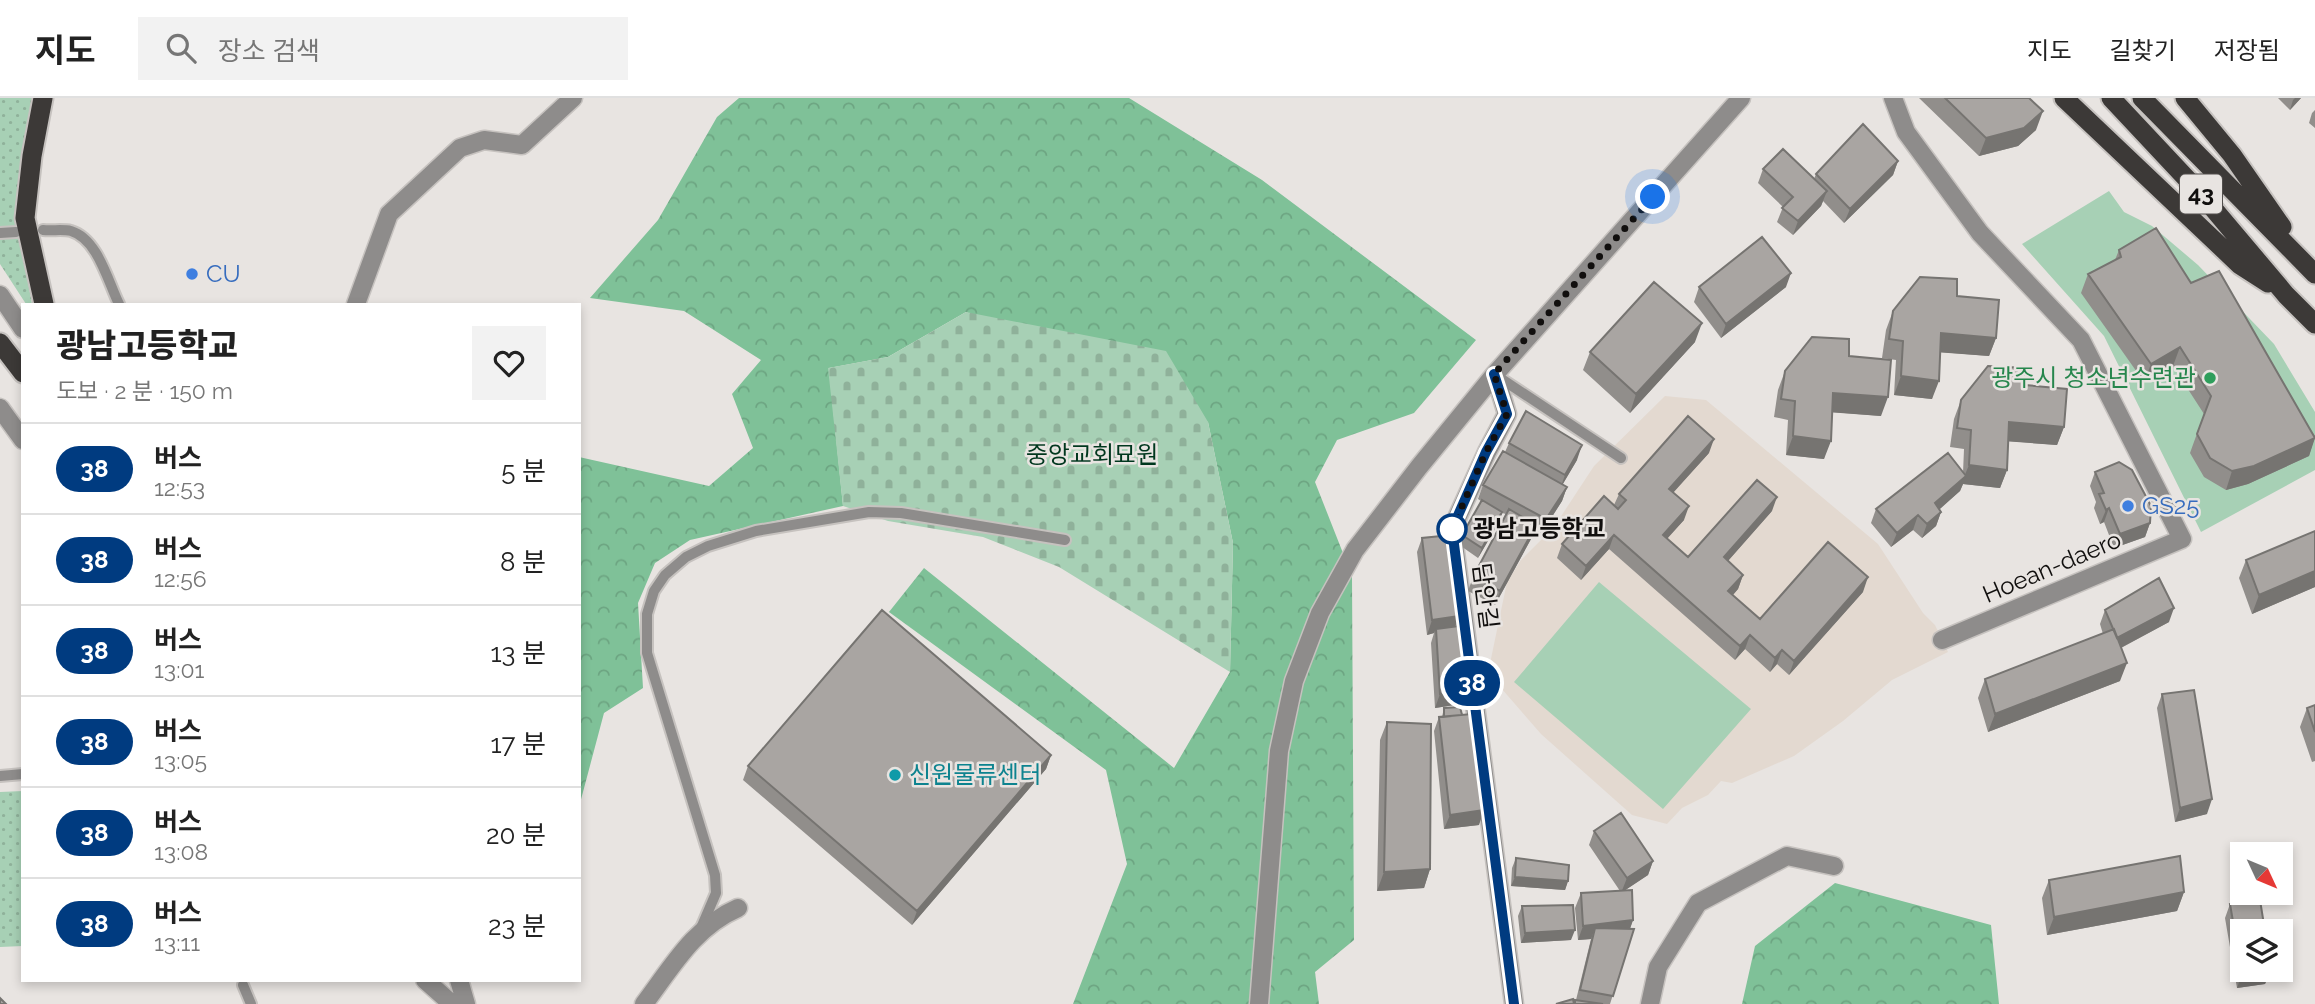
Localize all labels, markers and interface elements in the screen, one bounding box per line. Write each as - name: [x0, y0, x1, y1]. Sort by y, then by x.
- search box: [138, 17, 628, 80]
- icon: search: [162, 29, 200, 67]
- text: 지도: [35, 31, 96, 70]
- text: 장소 검색: [218, 36, 320, 66]
- text: 지도: [2027, 36, 2072, 65]
- text: 길찾기: [2110, 36, 2176, 65]
- text: 저장됨: [2214, 36, 2280, 65]
- road number: 43: [2180, 174, 2222, 214]
- your location: [1635, 179, 1670, 214]
- place label: CU: [206, 259, 241, 288]
- marker: CU: [184, 266, 200, 282]
- text: 광남고등학교: [56, 326, 238, 365]
- button: heart: [472, 326, 546, 400]
- place label: 광주시 청소년수련관: [1991, 363, 2196, 392]
- marker: 광주시 청소년수련관: [2202, 370, 2218, 386]
- text: 도보 · 2 분 · 150 m: [56, 377, 233, 404]
- park label: 중앙교회묘원: [1026, 440, 1158, 469]
- text: 버스: [154, 443, 202, 473]
- text: 38: [81, 454, 108, 483]
- text: 5 분: [501, 456, 546, 486]
- text: 12:53: [154, 474, 205, 501]
- place label: GS25: [2142, 491, 2199, 520]
- marker: GS25: [2120, 498, 2136, 514]
- marker: 광남고등학교: [1437, 514, 1467, 544]
- place label: 광남고등학교: [1473, 514, 1605, 543]
- street label: Hoean-daero: [1978, 524, 2125, 609]
- text: 버스: [154, 534, 202, 564]
- text: 38: [81, 545, 108, 574]
- text: 8 분: [500, 547, 546, 577]
- street label: 담안길: [1467, 561, 1504, 631]
- text: 12:56: [154, 565, 207, 592]
- text: 버스: [154, 625, 202, 655]
- text: 38: [81, 636, 108, 665]
- text: 13 분: [490, 638, 546, 668]
- text: 13:01: [154, 656, 204, 683]
- line badge: 38: [1440, 660, 1504, 706]
- text: 38: [1458, 668, 1486, 697]
- text: 버스: [154, 716, 202, 746]
- text: 38: [81, 727, 108, 756]
- text: 17 분: [491, 729, 546, 759]
- text: 13:05: [154, 747, 207, 774]
- place label: 신원물류센터: [909, 760, 1041, 789]
- marker: 신원물류센터: [887, 767, 903, 783]
- text: 버스: [154, 807, 202, 837]
- text: 38: [81, 818, 108, 847]
- text: 20 분: [486, 820, 546, 850]
- text: 13:08: [154, 838, 208, 865]
- north arrow: [2230, 842, 2292, 905]
- map controls: [2230, 842, 2293, 982]
- text: 버스: [154, 898, 202, 928]
- text: 38: [81, 909, 108, 938]
- text: 23 분: [488, 911, 546, 941]
- button: layers: [2230, 919, 2293, 982]
- text: 13:11: [154, 929, 200, 956]

